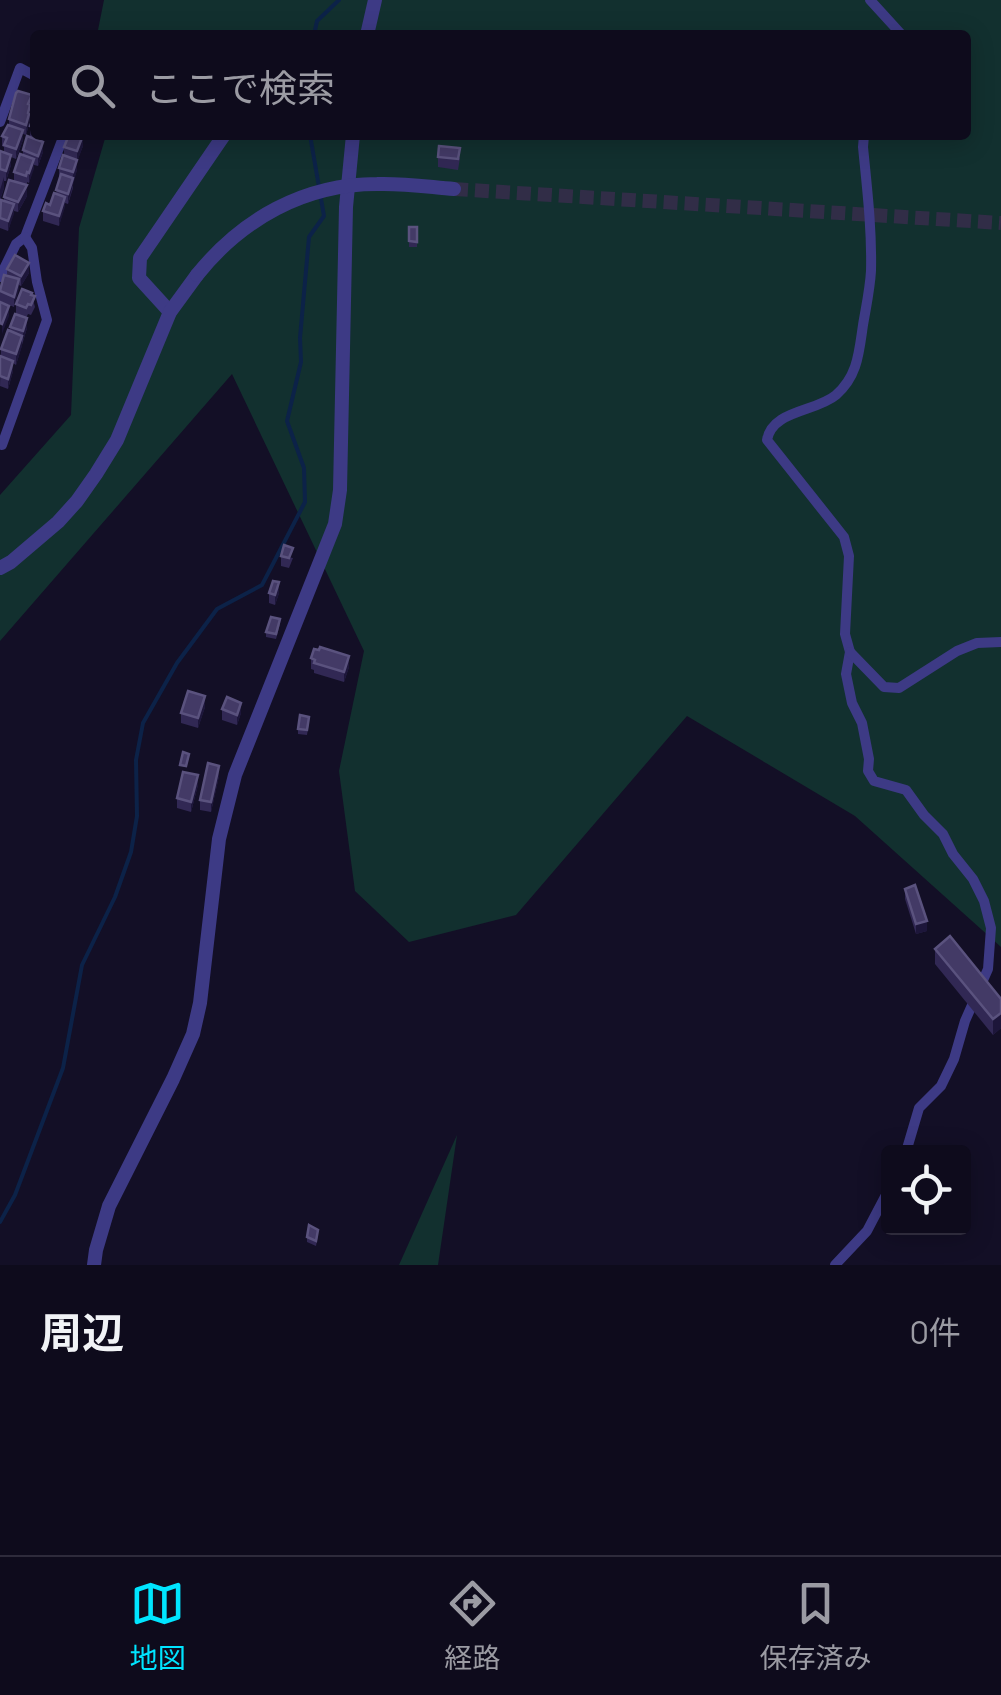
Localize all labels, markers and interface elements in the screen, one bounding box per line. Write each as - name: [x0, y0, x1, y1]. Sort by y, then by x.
- search box: [30, 30, 971, 140]
- icon: search: [65, 58, 120, 113]
- text: ここで検索: [145, 61, 335, 113]
- map controls: [881, 1145, 971, 1235]
- button: locate: [881, 1145, 971, 1235]
- text: 周辺: [40, 1303, 124, 1361]
- text: 0件: [909, 1310, 961, 1354]
- tab: 地図: [129, 1576, 186, 1676]
- tab: 経路: [444, 1576, 501, 1676]
- tab: 保存済み: [759, 1576, 872, 1676]

